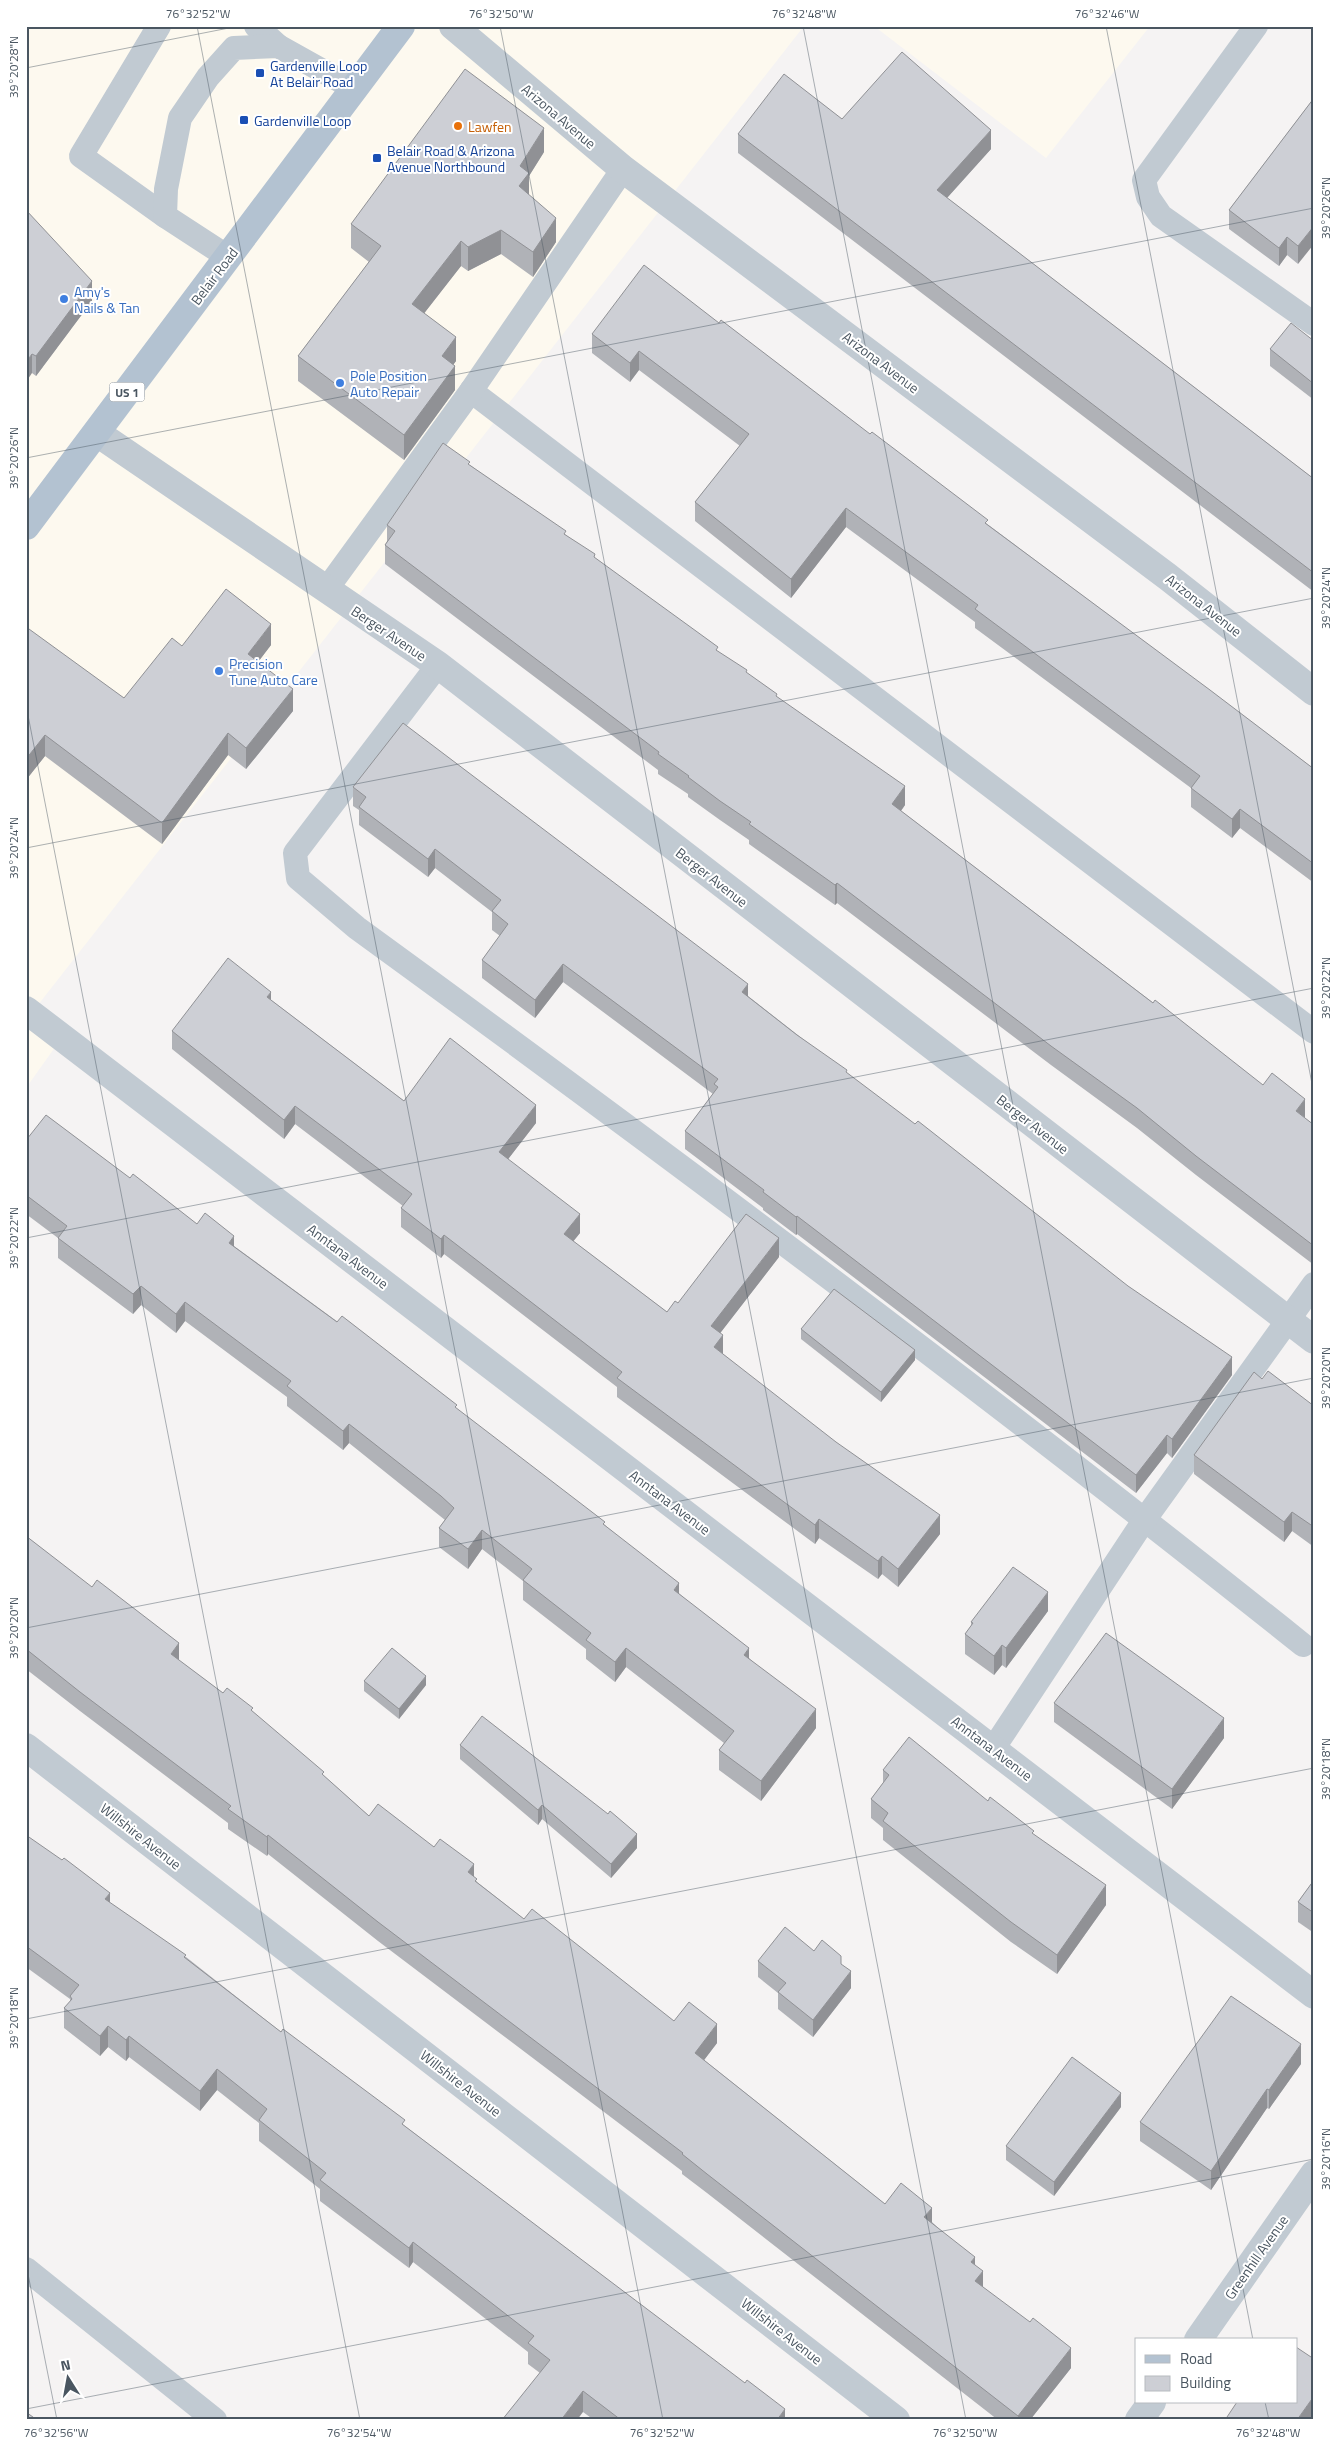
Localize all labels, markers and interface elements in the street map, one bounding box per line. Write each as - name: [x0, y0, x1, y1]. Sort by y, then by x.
- text: 76°32'52"W: [166, 4, 231, 23]
- text: 76°32'50"W: [469, 4, 534, 23]
- text: 76°32'48"W: [772, 4, 837, 23]
- text: 76°32'46"W: [1075, 4, 1140, 23]
- text: 39°20'28"N: [4, 36, 23, 98]
- place label: Gardenville Loop At Belair Road: [270, 55, 367, 92]
- marker: Gardenville Loop At Belair Road: [254, 67, 266, 79]
- street label: Arizona Avenue: [517, 79, 601, 153]
- place label: Gardenville Loop: [254, 110, 351, 131]
- marker: Gardenville Loop: [238, 114, 250, 126]
- place label: Lawfen: [468, 116, 511, 137]
- marker: Lawfen: [452, 120, 464, 132]
- place label: Belair Road & Arizona Avenue Northbound: [387, 140, 515, 177]
- marker: Belair Road & Arizona Avenue Northbound: [371, 152, 383, 164]
- text: 39°20'26"N: [1316, 177, 1335, 239]
- street label: Belair Road: [185, 243, 243, 309]
- place label: Amy's Nails & Tan: [74, 281, 140, 318]
- marker: Amy's Nails & Tan: [58, 293, 70, 305]
- street label: Arizona Avenue: [838, 326, 924, 398]
- place label: Pole Position Auto Repair: [350, 365, 427, 402]
- marker: Pole Position Auto Repair: [334, 377, 346, 389]
- road number: US 1: [110, 382, 144, 402]
- text: 39°20'26"N: [4, 427, 23, 489]
- text: 39°20'24"N: [1316, 567, 1335, 629]
- street label: Arizona Avenue: [1162, 569, 1246, 641]
- street label: Berger Avenue: [347, 600, 431, 666]
- place label: Precision Tune Auto Care: [229, 653, 318, 690]
- marker: Precision Tune Auto Care: [213, 665, 225, 677]
- text: 39°20'24"N: [4, 817, 23, 879]
- street label: Berger Avenue: [671, 842, 753, 912]
- text: 39°20'22"N: [1316, 957, 1335, 1019]
- street label: Berger Avenue: [992, 1089, 1074, 1159]
- text: 39°20'22"N: [4, 1207, 23, 1269]
- street label: Anntana Avenue: [303, 1219, 393, 1293]
- text: 39°20'20"N: [1316, 1347, 1335, 1409]
- street label: Anntana Avenue: [625, 1465, 715, 1539]
- text: 39°20'20"N: [4, 1597, 23, 1659]
- street label: Anntana Avenue: [947, 1711, 1037, 1785]
- text: 39°20'18"N: [1316, 1738, 1335, 1800]
- street label: Willshire Avenue: [96, 1798, 186, 1874]
- text: 39°20'18"N: [4, 1987, 23, 2049]
- street label: Willshire Avenue: [416, 2045, 506, 2121]
- text: 39°20'16"N: [1316, 2128, 1335, 2190]
- street label: Greenhill Avenue: [1219, 2210, 1293, 2304]
- street label: Willshire Avenue: [737, 2293, 827, 2369]
- legend: [1135, 2338, 1298, 2404]
- text: Road: [1180, 2347, 1212, 2370]
- north arrow: [42, 2354, 92, 2404]
- text: N: [59, 2354, 72, 2376]
- text: Building: [1180, 2371, 1231, 2394]
- text: 76°32'56"W: [24, 2423, 89, 2442]
- text: 76°32'54"W: [327, 2423, 392, 2442]
- text: 76°32'52"W: [630, 2423, 695, 2442]
- text: 76°32'50"W: [933, 2423, 998, 2442]
- text: 76°32'48"W: [1236, 2423, 1301, 2442]

